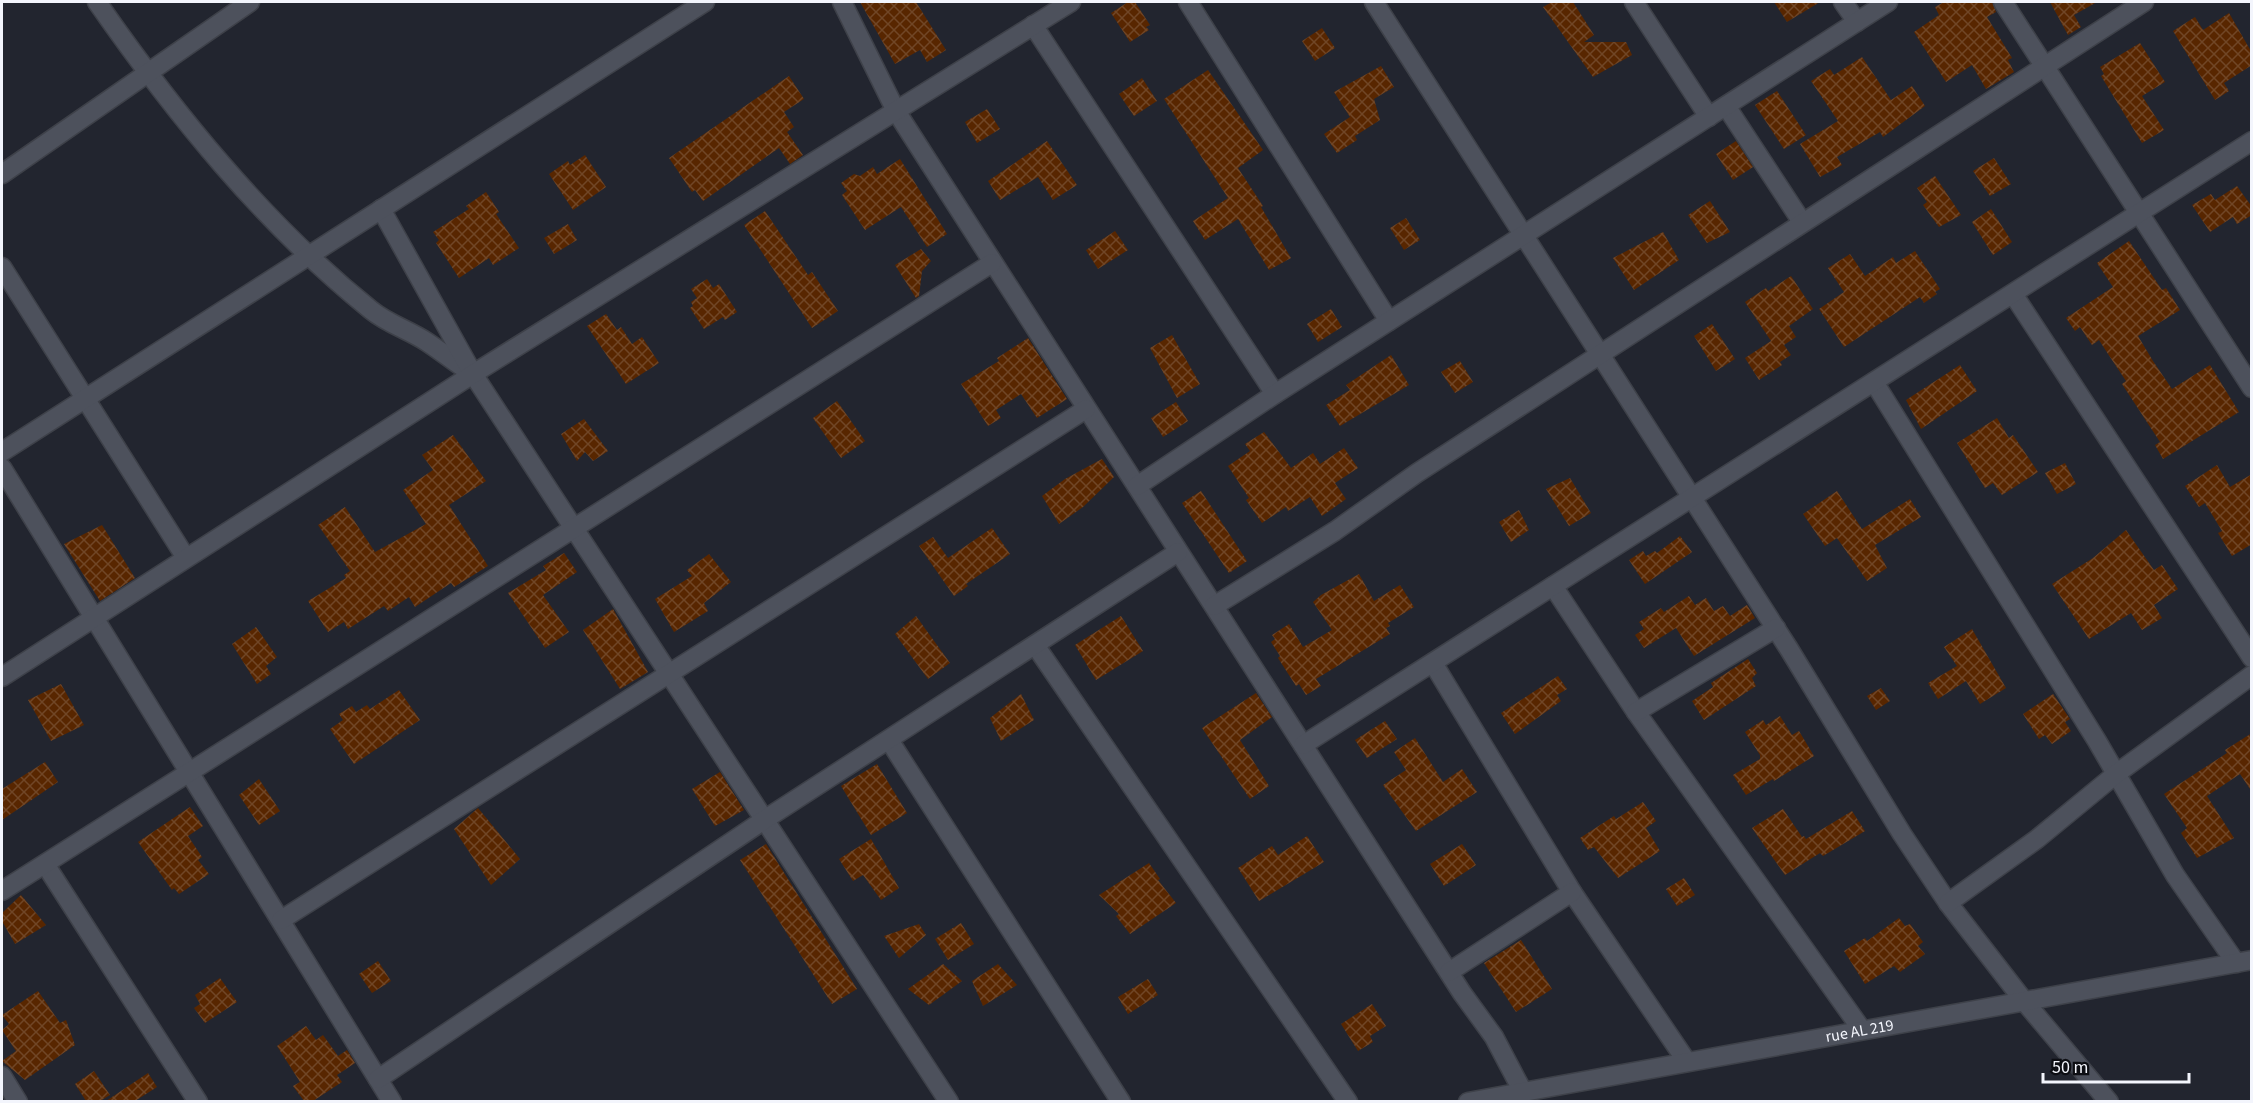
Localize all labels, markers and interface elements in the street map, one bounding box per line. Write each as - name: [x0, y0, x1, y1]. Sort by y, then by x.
- street label: rue AL 219: [1824, 1014, 1896, 1048]
- scale bar: [2043, 1046, 2188, 1084]
- text: 50 m: [2052, 1055, 2088, 1080]

